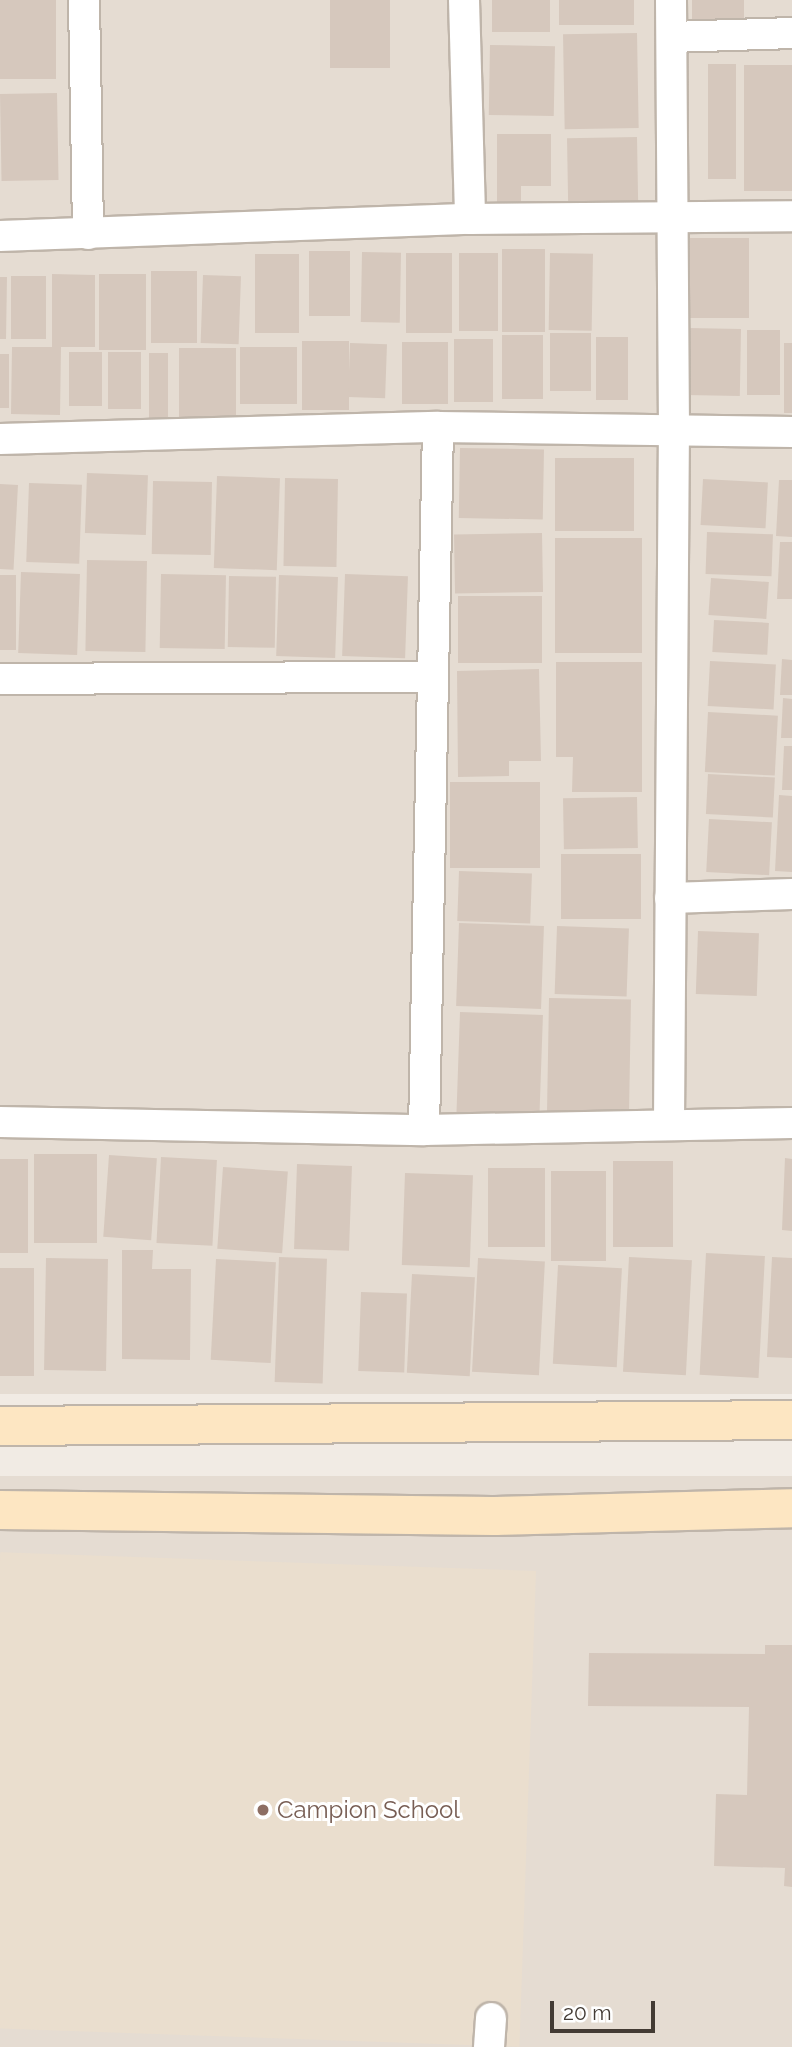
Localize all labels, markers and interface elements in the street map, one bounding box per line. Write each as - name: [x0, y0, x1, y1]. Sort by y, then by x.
- place label: Campion School: [277, 1796, 460, 1824]
- marker: Campion School: [255, 1802, 271, 1818]
- scale bar: [554, 1988, 659, 2032]
- text: 20 m: [563, 2000, 611, 2025]

